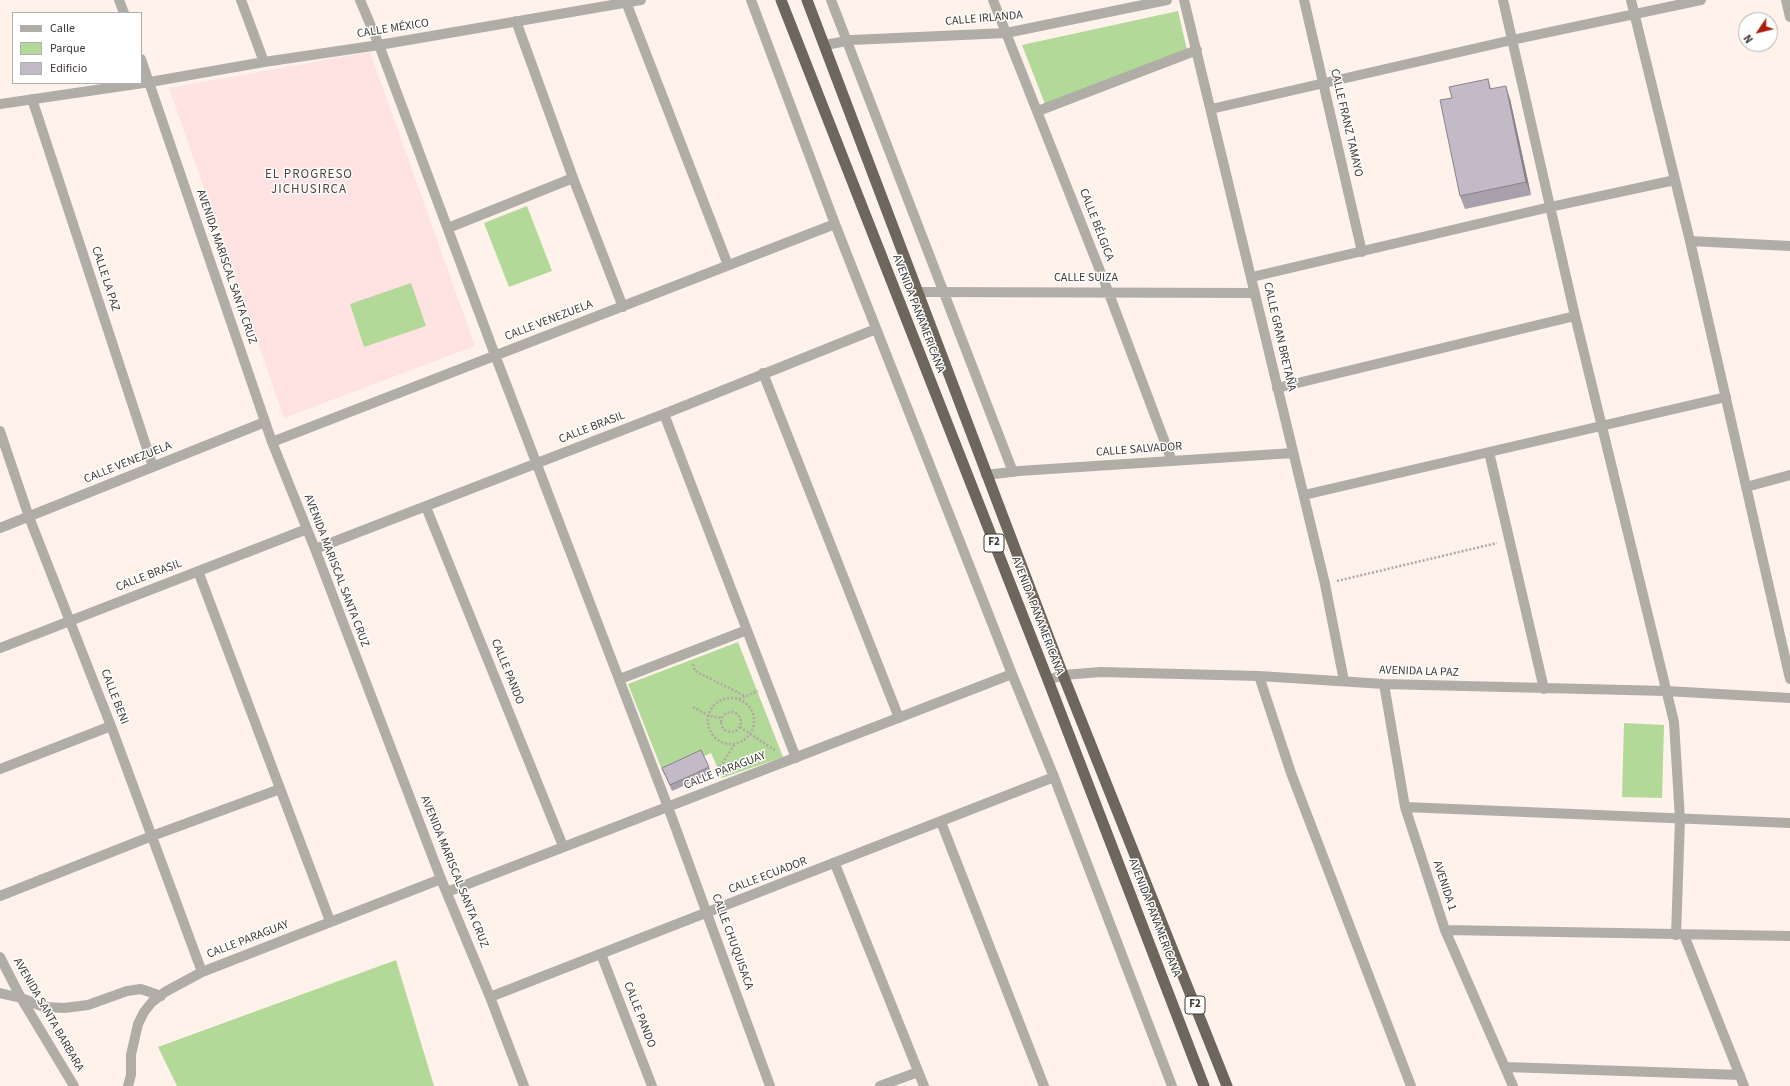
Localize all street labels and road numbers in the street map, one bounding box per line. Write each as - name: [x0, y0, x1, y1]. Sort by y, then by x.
- street label: CALLE IRLANDA: [945, 8, 1023, 30]
- street label: CALLE MÉXICO: [356, 16, 430, 42]
- street label: CALLE FRANZ TAMAYO: [1327, 67, 1365, 179]
- street label: CALLE BÉLGICA: [1076, 187, 1116, 263]
- street label: AVENIDA MARISCAL SANTA CRUZ: [193, 188, 259, 346]
- street label: CALLE LA PAZ: [88, 245, 122, 313]
- street label: AVENIDA PANAMERICANA: [889, 253, 947, 375]
- street label: CALLE SUIZA: [1054, 271, 1118, 285]
- street label: CALLE GRAN BRETAÑA: [1259, 281, 1299, 393]
- street label: CALLE VENEZUELA: [503, 298, 595, 344]
- street label: CALLE BRASIL: [557, 409, 627, 447]
- street label: CALLE VENEZUELA: [82, 439, 174, 487]
- street label: CALLE SALVADOR: [1095, 440, 1183, 460]
- street label: AVENIDA MARISCAL SANTA CRUZ: [300, 493, 372, 649]
- road number: F2: [984, 534, 1004, 552]
- street label: AVENIDA PANAMERICANA: [1008, 555, 1066, 677]
- street label: CALLE BRASIL: [114, 557, 184, 595]
- street label: CALLE PANDO: [487, 637, 527, 707]
- street label: AVENIDA LA PAZ: [1379, 663, 1459, 681]
- street label: CALLE BENI: [97, 667, 131, 727]
- street label: CALLE PARAGUAY: [682, 749, 768, 793]
- street label: AVENIDA MARISCAL SANTA CRUZ: [417, 794, 491, 950]
- street label: CALLE ECUADOR: [727, 854, 809, 898]
- street label: AVENIDA PANAMERICANA: [1125, 857, 1183, 979]
- street label: AVENIDA 1: [1429, 859, 1459, 913]
- street label: CALLE CHUQUISACA: [708, 892, 756, 992]
- street label: CALLE PARAGUAY: [205, 918, 291, 962]
- street label: AVENIDA SANTA BARBARA: [10, 956, 86, 1074]
- street label: CALLE PANDO: [620, 980, 658, 1050]
- road number: F2: [1185, 996, 1205, 1014]

